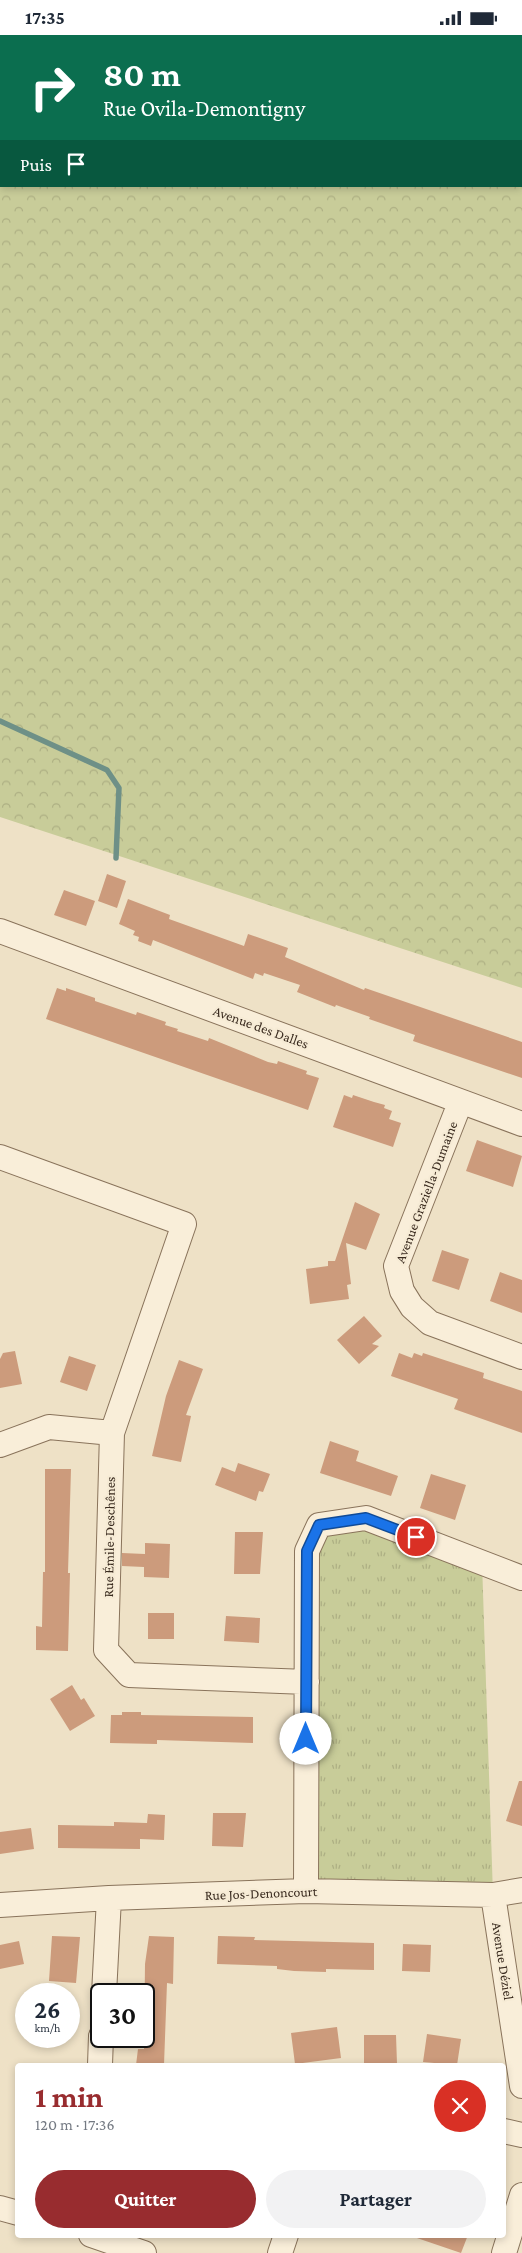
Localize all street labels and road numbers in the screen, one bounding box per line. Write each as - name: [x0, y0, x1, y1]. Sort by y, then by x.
- street label: Avenue des Dalles: [211, 1002, 311, 1052]
- street label: Avenue Graziella-Dumaine: [392, 1119, 460, 1265]
- street label: Rue Émile-Deschênes: [100, 1476, 118, 1598]
- street label: Rue Jos-Denoncourt: [204, 1883, 318, 1903]
- street label: Avenue Déziel: [489, 1921, 517, 2001]

